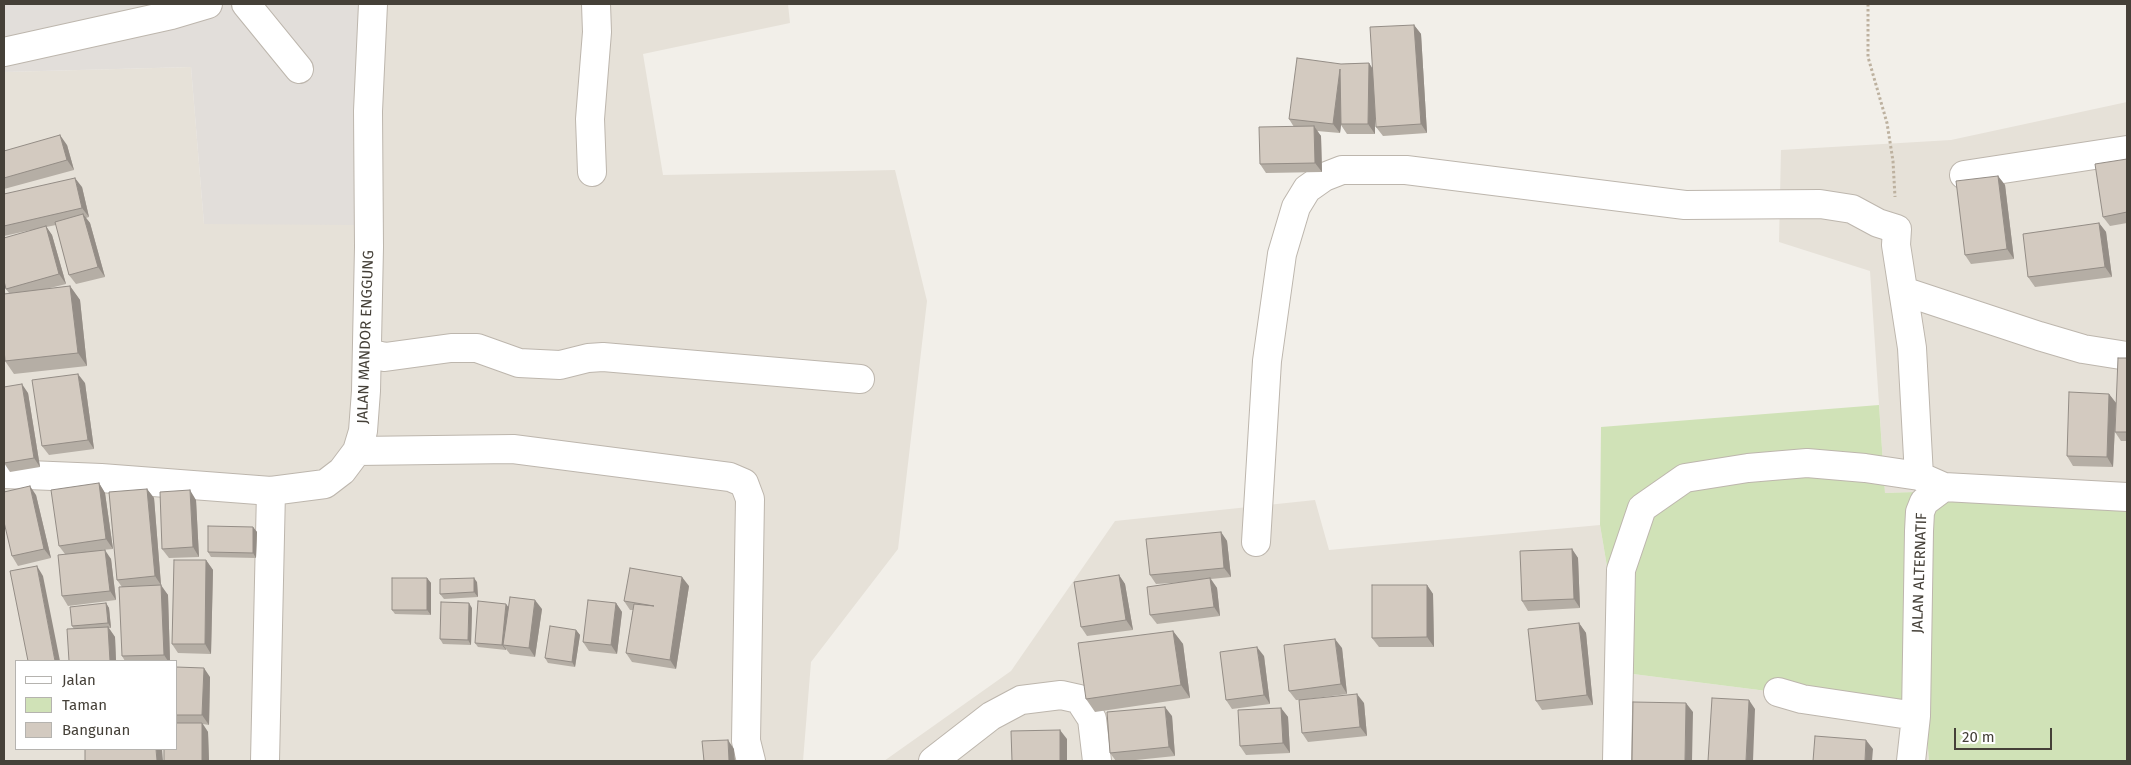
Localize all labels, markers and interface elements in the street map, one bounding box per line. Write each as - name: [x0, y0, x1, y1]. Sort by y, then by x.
- street label: JALAN MANDOR ENGGUNG: [354, 250, 378, 424]
- street label: JALAN ALTERNATIF: [1909, 512, 1931, 634]
- legend: [15, 660, 178, 750]
- text: Jalan: [62, 671, 96, 689]
- text: Taman: [62, 696, 107, 714]
- scale bar: [1956, 718, 2054, 750]
- text: Bangunan: [62, 721, 130, 739]
- text: 20 m: [1962, 728, 1995, 746]

